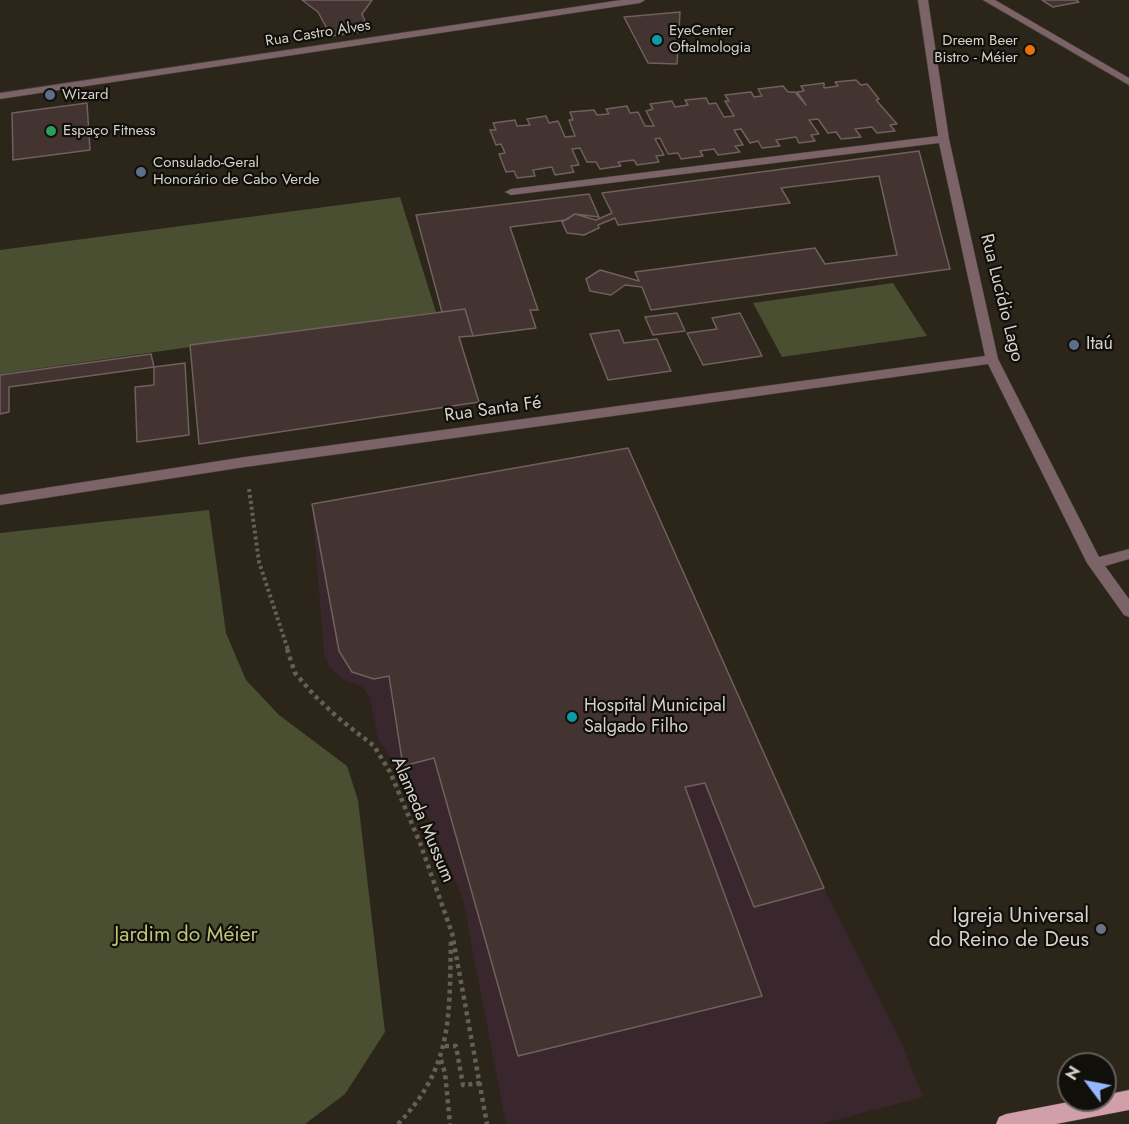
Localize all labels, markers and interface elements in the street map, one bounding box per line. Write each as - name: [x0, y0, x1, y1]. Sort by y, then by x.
- street label: Rua Castro Alves: [264, 17, 372, 51]
- place label: EyeCenter Oftalmologia: [669, 22, 751, 57]
- place label: Dreem Beer Bistro - Méier: [934, 32, 1018, 67]
- marker: EyeCenter Oftalmologia: [650, 33, 664, 47]
- marker: Dreem Beer Bistro - Méier: [1023, 43, 1037, 57]
- place label: Wizard: [62, 86, 109, 104]
- marker: Wizard: [43, 88, 57, 102]
- place label: Espaço Fitness: [63, 122, 156, 140]
- marker: Espaço Fitness: [44, 124, 58, 138]
- place label: Consulado-Geral Honorário de Cabo Verde: [153, 154, 319, 189]
- marker: Consulado-Geral Honorário de Cabo Verde: [134, 165, 148, 179]
- street label: Rua Lucídio Lago: [975, 232, 1027, 364]
- place label: Itaú: [1086, 334, 1113, 356]
- marker: Itaú: [1067, 338, 1081, 352]
- street label: Rua Santa Fé: [443, 393, 543, 427]
- place label: Hospital Municipal Salgado Filho: [584, 696, 726, 738]
- marker: Hospital Municipal Salgado Filho: [565, 710, 579, 724]
- street label: Alameda Mussum: [386, 754, 458, 886]
- place label: Igreja Universal do Reino de Deus: [929, 904, 1089, 954]
- marker: Igreja Universal do Reino de Deus: [1094, 922, 1108, 936]
- park label: Jardim do Méier: [114, 923, 258, 949]
- north arrow: [1057, 1052, 1117, 1112]
- text: N: [1060, 1062, 1086, 1085]

